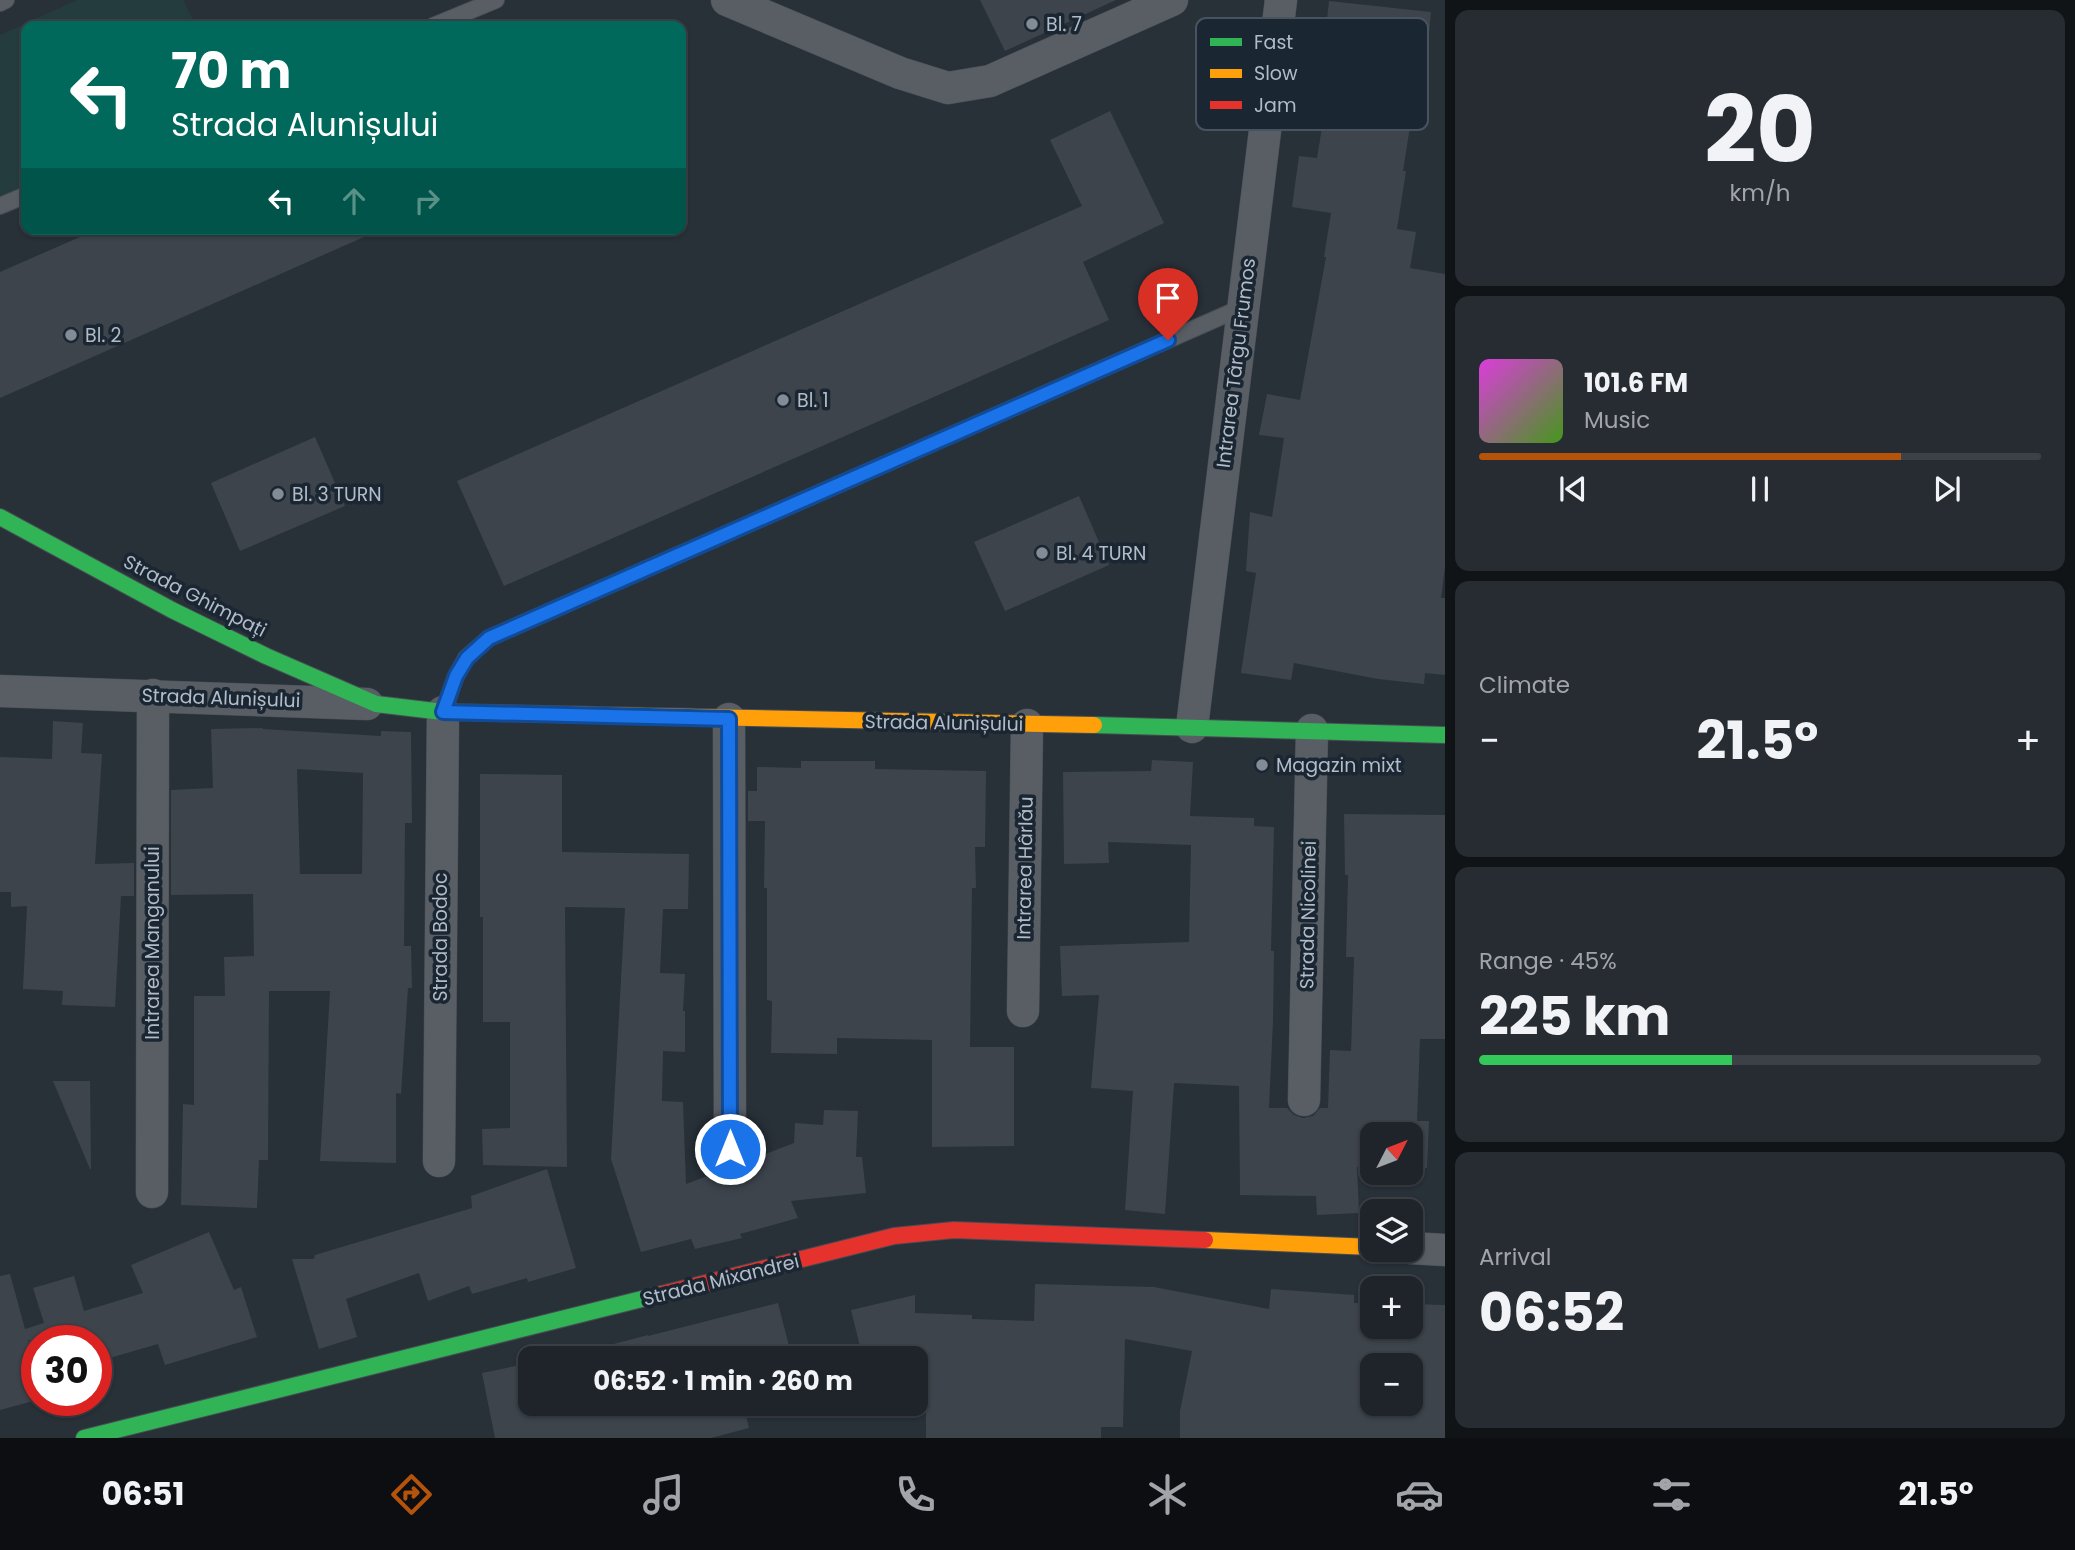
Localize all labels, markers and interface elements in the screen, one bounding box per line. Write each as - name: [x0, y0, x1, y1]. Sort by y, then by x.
- place label: Bl. 7: [1046, 11, 1082, 38]
- marker: Bl. 7: [1024, 16, 1040, 32]
- legend: [1196, 18, 1428, 130]
- text: Fast: [1254, 29, 1293, 56]
- text: 70 m: [171, 37, 291, 105]
- icon: left: [56, 49, 147, 140]
- text: Slow: [1254, 60, 1298, 87]
- text: 20: [1704, 66, 1816, 194]
- text: Jam: [1254, 92, 1296, 119]
- text: Strada Alunișului: [171, 102, 439, 147]
- text: km/h: [1729, 177, 1791, 209]
- icon: left: [262, 182, 300, 220]
- icon: ahead: [335, 182, 373, 220]
- icon: right: [408, 182, 446, 220]
- street label: Intrarea Târgu Frumos: [1210, 257, 1262, 469]
- pin: [1138, 268, 1198, 340]
- icon: arrive: [1149, 279, 1187, 317]
- place label: Bl. 2: [85, 322, 121, 349]
- marker: Bl. 2: [63, 327, 79, 343]
- text: 101.6 FM: [1584, 365, 1688, 401]
- place label: Bl. 1: [797, 387, 828, 414]
- marker: Bl. 1: [775, 392, 791, 408]
- text: Music: [1584, 404, 1650, 436]
- icon: previous: [1554, 470, 1592, 508]
- icon: pause: [1741, 470, 1779, 508]
- icon: next: [1928, 470, 1966, 508]
- place label: Bl. 3 TURN: [292, 481, 382, 508]
- marker: Bl. 3 TURN: [270, 486, 286, 502]
- place label: Bl. 4 TURN: [1056, 540, 1146, 567]
- marker: Bl. 4 TURN: [1034, 545, 1050, 561]
- street label: Strada Ghimpați: [119, 548, 271, 644]
- text: Climate: [1479, 669, 1570, 701]
- street label: Strada Alunișului: [141, 682, 301, 714]
- text: 21.5°: [1697, 704, 1818, 777]
- street label: Strada Alunișului: [864, 708, 1024, 738]
- text: −: [1479, 714, 1500, 767]
- text: +: [2015, 714, 2041, 767]
- place label: Magazin mixt: [1276, 752, 1402, 779]
- marker: Magazin mixt: [1254, 757, 1270, 773]
- street label: Intrarea Hârlău: [1010, 796, 1040, 940]
- street label: Strada Nicolinei: [1293, 841, 1323, 989]
- street label: Intrarea Manganului: [139, 846, 166, 1040]
- street label: Strada Bodoc: [427, 872, 454, 1002]
- text: Range · 45%: [1479, 945, 1617, 977]
- text: 225 km: [1479, 980, 1670, 1053]
- position arrow: [693, 1112, 767, 1186]
- north arrow: [1360, 1122, 1423, 1185]
- map controls: [1360, 1122, 1423, 1416]
- button: layers: [1360, 1199, 1423, 1262]
- text: Arrival: [1479, 1241, 1551, 1273]
- street label: Strada Mixandrei: [640, 1248, 802, 1312]
- button: +: [1360, 1276, 1423, 1339]
- text: 06:52: [1479, 1276, 1624, 1349]
- speed limit sign: 30: [21, 1325, 112, 1416]
- button: −: [1360, 1353, 1423, 1416]
- text: 06:52 · 1 min · 260 m: [593, 1363, 853, 1399]
- icon: directions: [387, 1470, 436, 1519]
- icon: music: [639, 1470, 688, 1519]
- icon: phone: [891, 1470, 940, 1519]
- icon: climate: [1143, 1470, 1192, 1519]
- icon: car: [1395, 1470, 1444, 1519]
- icon: filters: [1647, 1470, 1696, 1519]
- text: 06:51: [101, 1471, 185, 1516]
- text: 21.5°: [1899, 1471, 1974, 1516]

